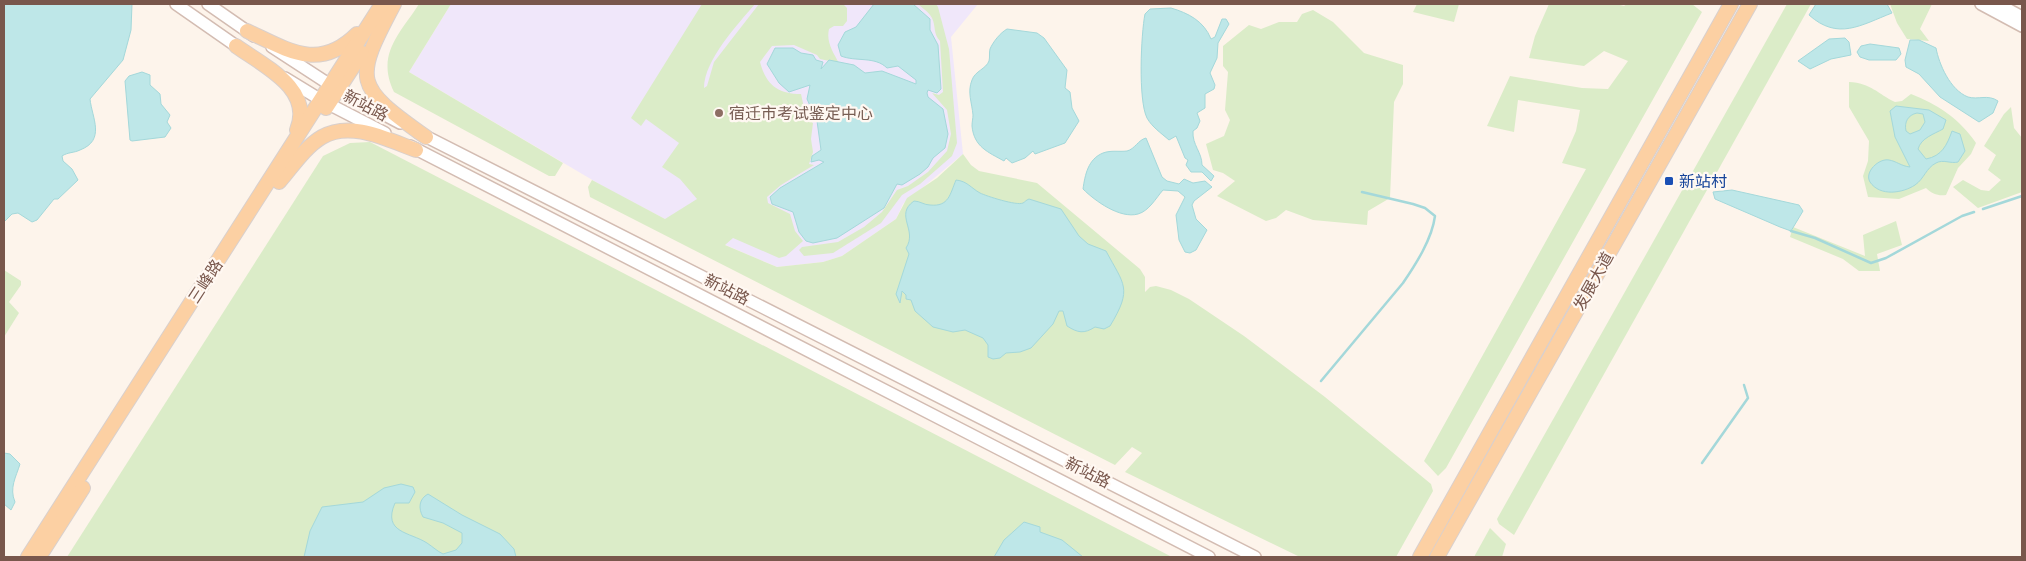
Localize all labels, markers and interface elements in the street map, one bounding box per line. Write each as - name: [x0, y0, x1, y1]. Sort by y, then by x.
- street label: 新站路: [340, 85, 392, 125]
- place label: 宿迁市考试鉴定中心: [729, 103, 873, 123]
- marker: 宿迁市考试鉴定中心: [713, 107, 725, 119]
- place label: 新站村: [1679, 171, 1727, 191]
- marker: 新站村: [1663, 175, 1675, 187]
- street label: 发展大道: [1569, 248, 1617, 314]
- street label: 三峰路: [184, 255, 226, 307]
- street label: 新站路: [701, 269, 753, 309]
- street label: 新站路: [1062, 452, 1114, 492]

